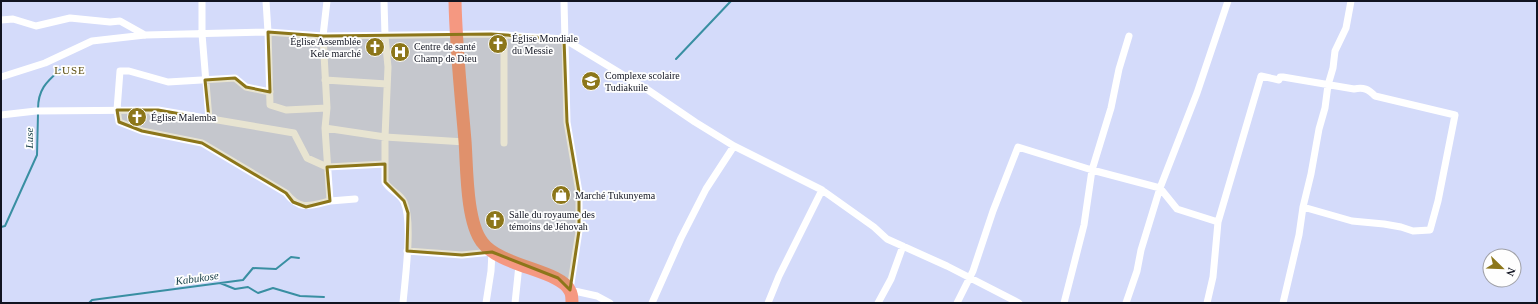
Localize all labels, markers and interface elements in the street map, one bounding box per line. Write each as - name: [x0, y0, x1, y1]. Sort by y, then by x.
- church icon: Église Mondiale du Messie: [487, 33, 509, 55]
- place label: Église Mondiale du Messie: [512, 33, 578, 56]
- place label: Église Assemblée Kele marché: [290, 36, 362, 59]
- church icon: Église Assemblée Kele marché: [364, 36, 386, 58]
- hospital icon: Centre de santé Champ de Dieu: [389, 41, 411, 63]
- place label: Centre de santé Champ de Dieu: [414, 41, 477, 64]
- district label: LUSE: [54, 64, 86, 76]
- school or university icon: Complexe scolaire Tudiakuile: [580, 70, 602, 92]
- place label: Complexe scolaire Tudiakuile: [605, 70, 680, 93]
- church icon: Église Malemba: [126, 106, 148, 128]
- place label: Église Malemba: [151, 112, 217, 123]
- water label: Luse: [23, 127, 35, 149]
- shop icon: Marché Tukunyema: [550, 184, 572, 206]
- place label: Marché Tukunyema: [575, 190, 656, 201]
- church icon: Salle du royaume des témoins de Jéhovah: [484, 209, 506, 231]
- place label: Salle du royaume des témoins de Jéhovah: [509, 209, 595, 232]
- north arrow: [1482, 248, 1522, 288]
- text: N: [1504, 266, 1518, 278]
- water label: Kabukose: [174, 269, 219, 287]

